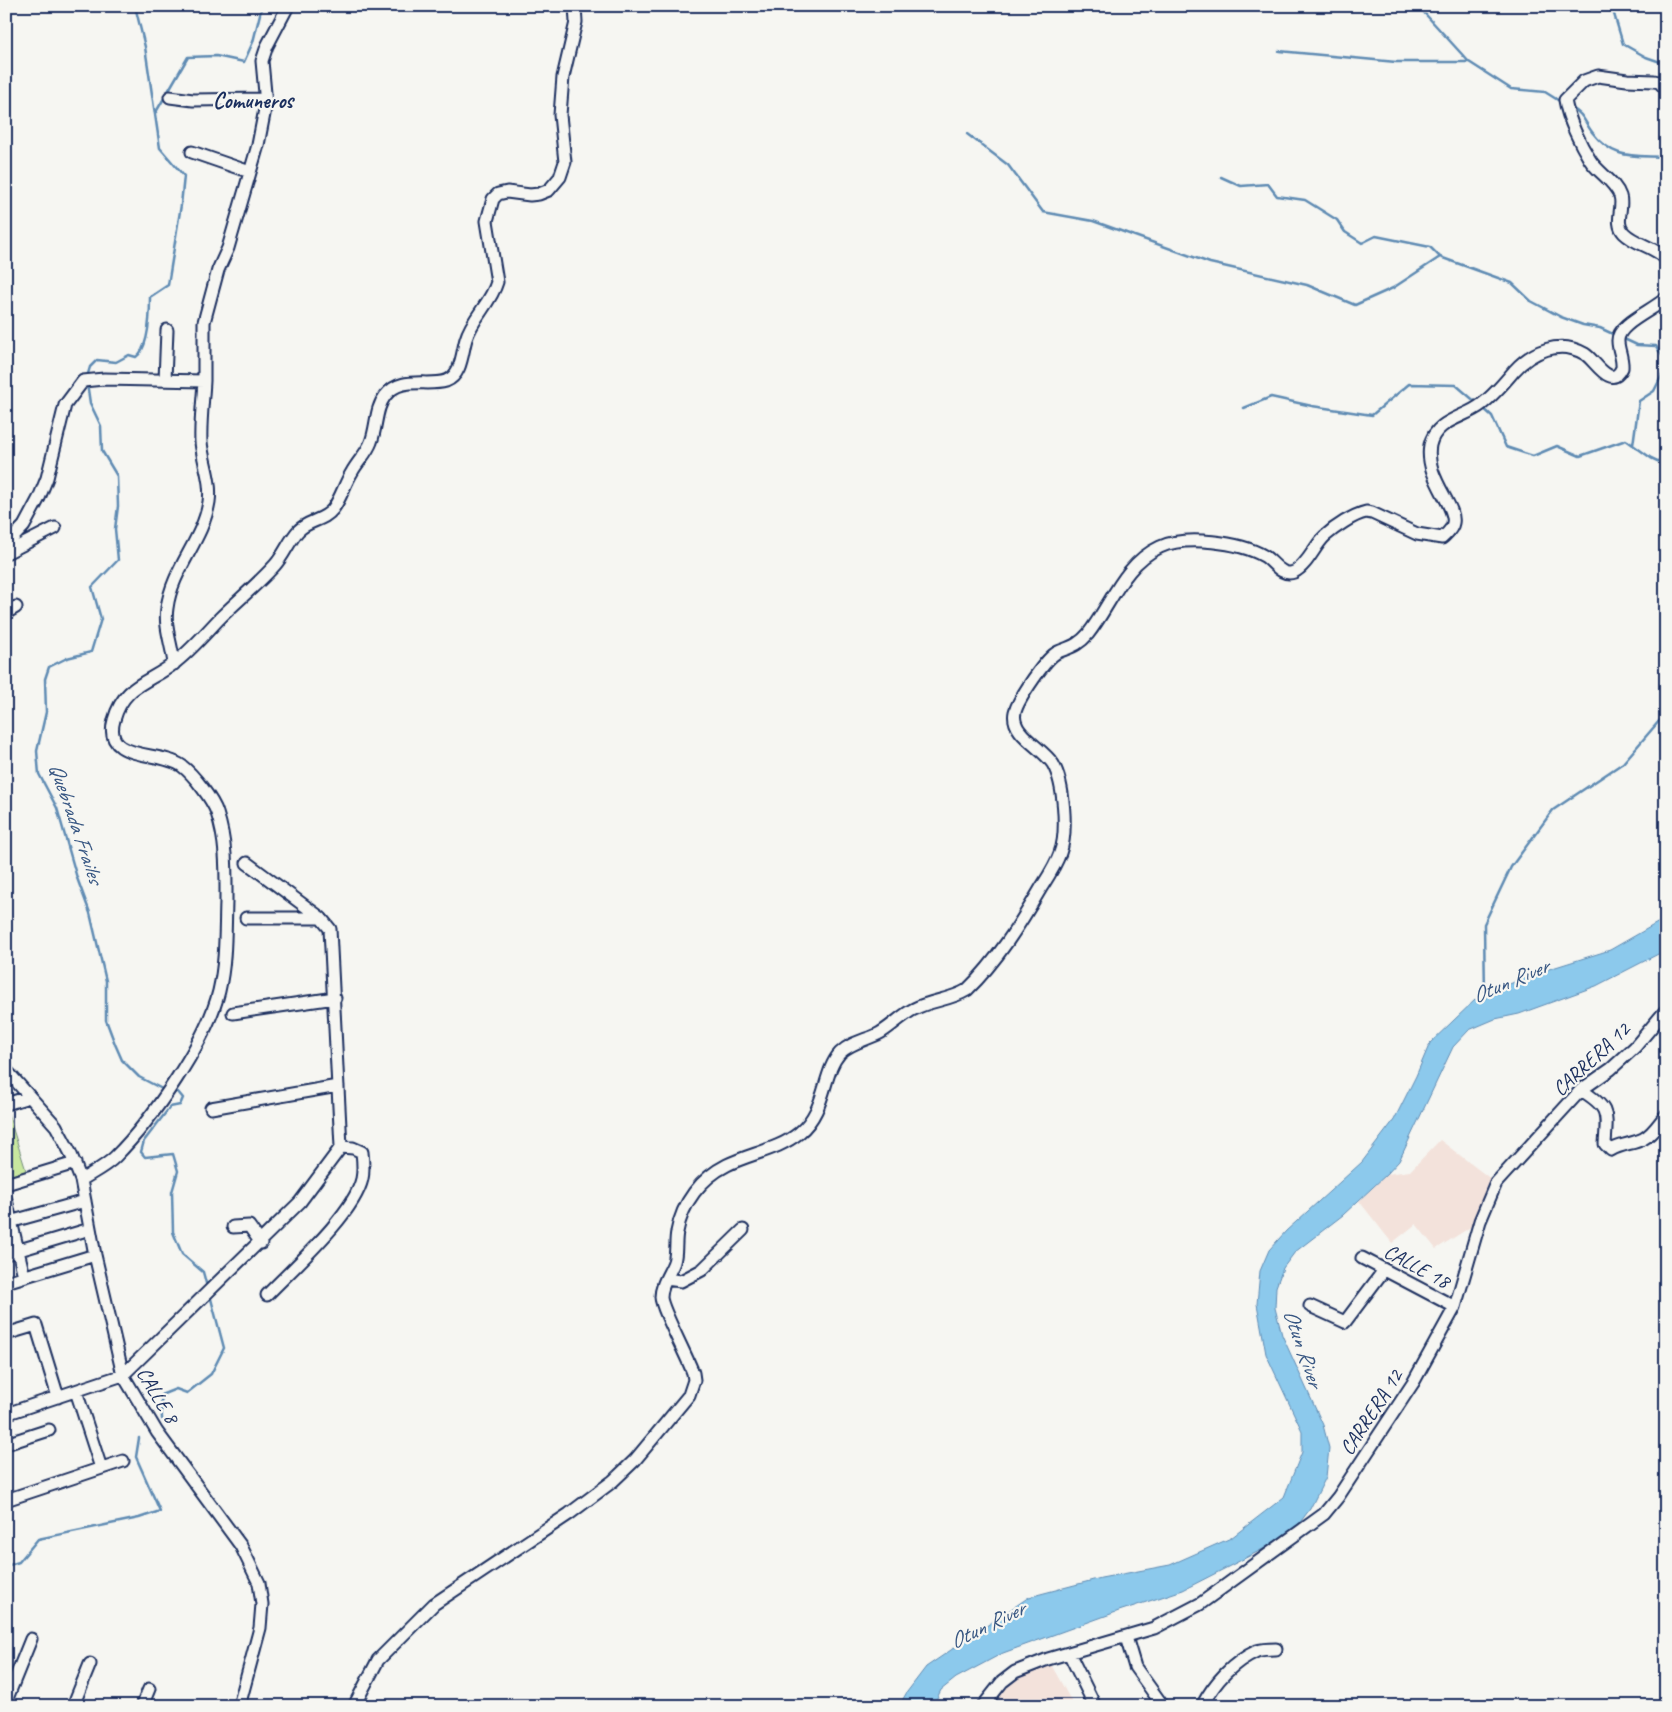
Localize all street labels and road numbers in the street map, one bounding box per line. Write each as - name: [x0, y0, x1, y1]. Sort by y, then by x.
- street label: CARRERA 12: [1547, 1015, 1636, 1102]
- street label: CALLE 18: [1380, 1238, 1457, 1295]
- street label: CALLE 8: [131, 1362, 186, 1430]
- street label: CARRERA 12: [1334, 1363, 1409, 1460]

